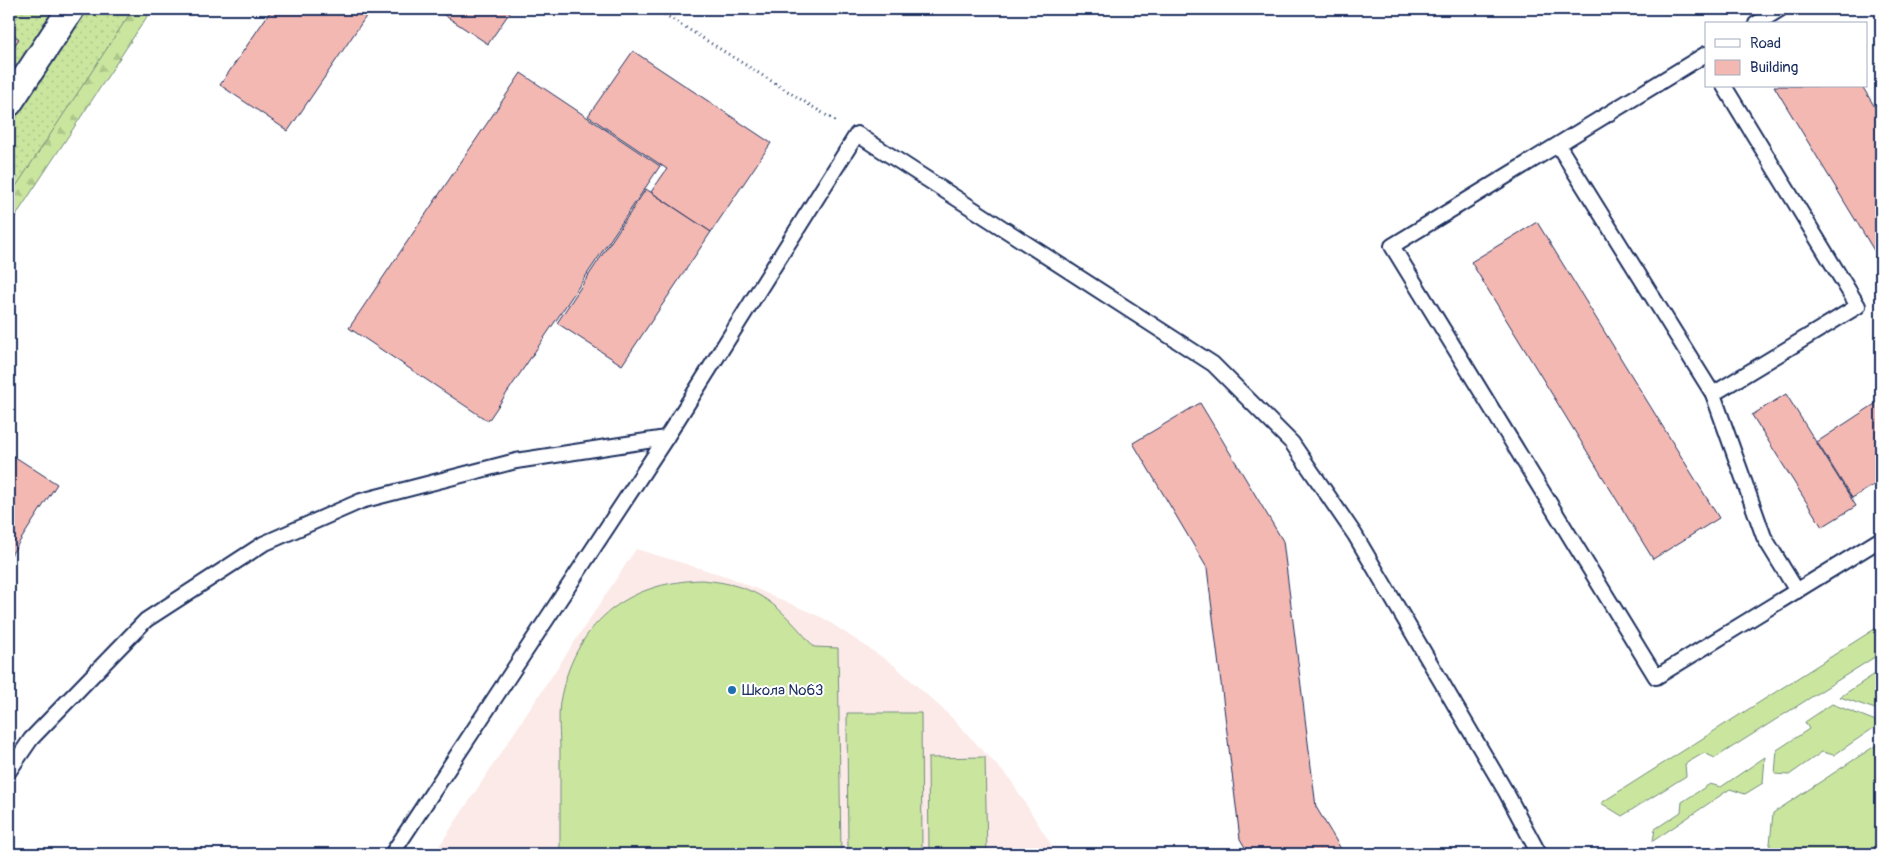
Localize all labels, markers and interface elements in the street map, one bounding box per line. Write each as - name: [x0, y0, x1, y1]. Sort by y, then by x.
- legend: [1705, 22, 1868, 88]
- text: Road: [1750, 34, 1781, 53]
- text: Building: [1750, 58, 1798, 77]
- place label: Школа №63: [742, 681, 823, 700]
- marker: Школа №63: [726, 684, 738, 696]

